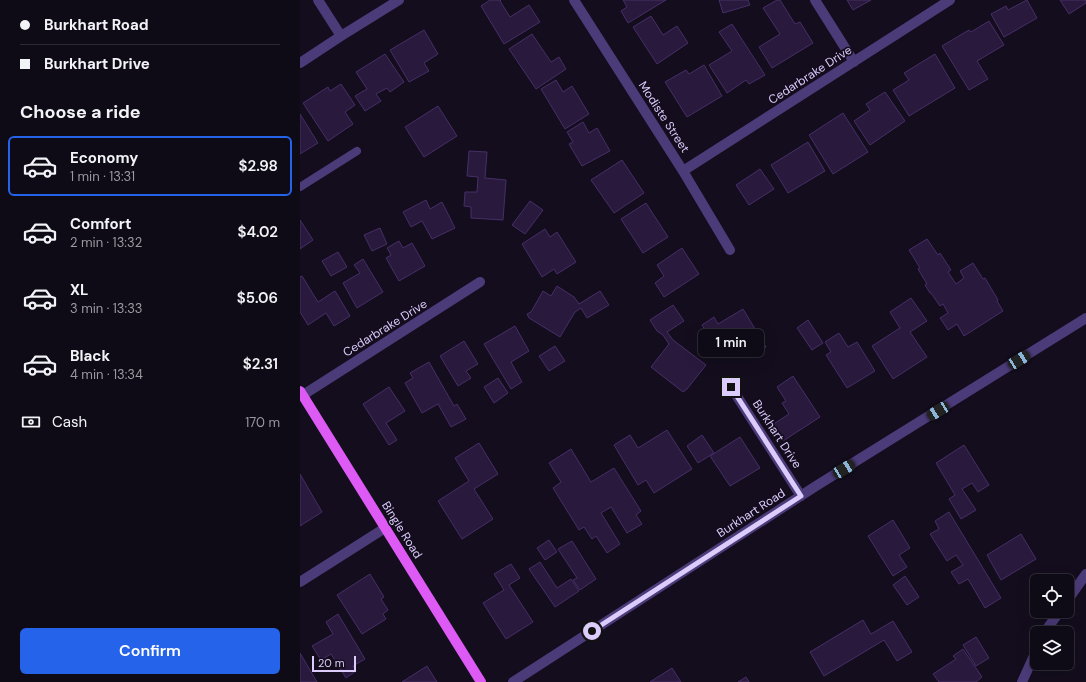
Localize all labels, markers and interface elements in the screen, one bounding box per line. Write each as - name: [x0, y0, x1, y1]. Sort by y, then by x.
- text: Burkhart Road: [44, 15, 149, 35]
- street label: Cedarbrake Drive: [765, 42, 855, 108]
- text: Burkhart Drive: [44, 54, 150, 74]
- street label: Modiste Street: [635, 78, 693, 156]
- text: Choose a ride: [20, 100, 141, 124]
- icon: car: [22, 148, 58, 184]
- text: Economy: [70, 148, 138, 168]
- text: $2.98: [239, 156, 278, 176]
- text: 1 min · 13:31: [70, 168, 135, 185]
- icon: car: [22, 214, 58, 250]
- text: Comfort: [70, 214, 131, 234]
- text: $4.02: [237, 222, 278, 242]
- text: 2 min · 13:32: [70, 234, 142, 251]
- icon: car: [22, 280, 58, 316]
- text: XL: [70, 280, 88, 300]
- text: $5.06: [237, 288, 278, 308]
- street label: Cedarbrake Drive: [340, 296, 430, 360]
- text: 3 min · 13:33: [70, 300, 143, 317]
- callout: 1 min: [698, 329, 764, 357]
- text: 1 min: [715, 334, 747, 351]
- icon: car: [22, 346, 58, 382]
- text: Black: [70, 346, 110, 366]
- car: [1006, 349, 1032, 371]
- text: $2.31: [243, 354, 278, 374]
- text: 4 min · 13:34: [70, 366, 143, 383]
- route end: [722, 378, 740, 396]
- street label: Burkhart Drive: [749, 397, 805, 472]
- car: [925, 400, 951, 422]
- icon: cash: [20, 411, 42, 433]
- text: Cash: [52, 412, 87, 432]
- text: 170 m: [245, 414, 280, 431]
- car: [831, 458, 857, 480]
- street label: Burkhart Road: [714, 485, 788, 541]
- street label: Bingle Road: [378, 498, 426, 562]
- map controls: [1030, 574, 1074, 670]
- button: locate: [1030, 574, 1074, 618]
- route start: [583, 622, 601, 640]
- button: layers: [1030, 626, 1074, 670]
- button: Confirm: [20, 628, 280, 674]
- scale bar: [312, 654, 356, 673]
- text: 20 m: [318, 656, 344, 670]

